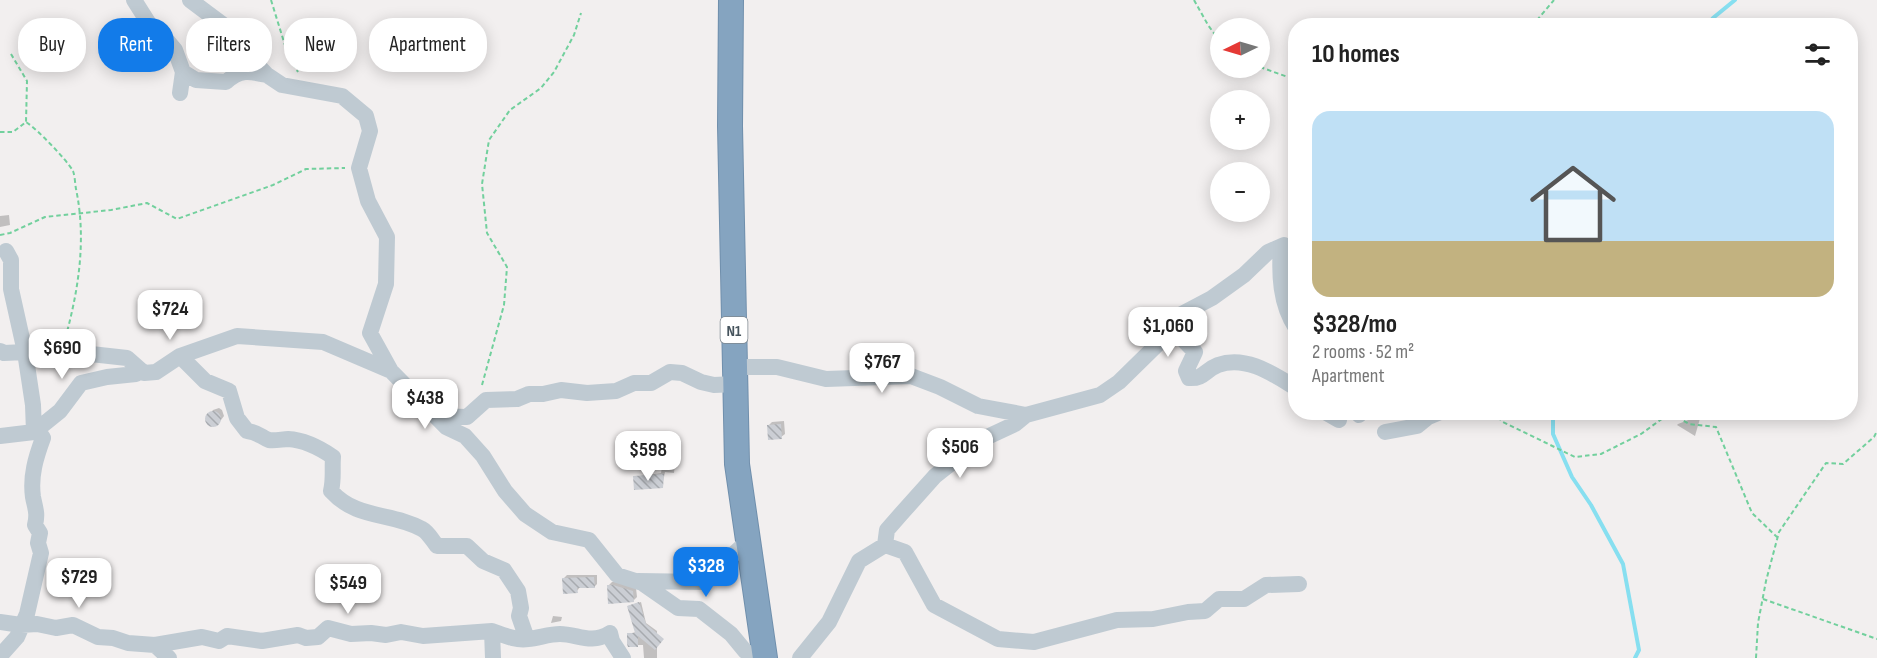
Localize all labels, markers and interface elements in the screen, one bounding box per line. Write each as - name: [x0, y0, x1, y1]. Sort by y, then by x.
- chip: Buy: [18, 18, 86, 72]
- chip: Rent: [98, 18, 174, 72]
- chip: Filters: [186, 18, 272, 72]
- chip: New: [284, 18, 357, 72]
- chip: Apartment: [369, 18, 487, 72]
- north arrow: [1210, 18, 1270, 78]
- map controls: [1210, 18, 1270, 222]
- icon: filters: [1801, 38, 1834, 71]
- text: 10 homes: [1312, 39, 1400, 70]
- button: +: [1210, 90, 1270, 150]
- icon: home: [1519, 150, 1627, 258]
- button: −: [1210, 162, 1270, 222]
- pin: $724: [134, 290, 206, 341]
- text: $724: [152, 297, 188, 321]
- pin: $1,060: [1119, 307, 1217, 358]
- text: $328/mo: [1312, 309, 1397, 340]
- text: $1,060: [1142, 314, 1194, 338]
- road number: N1: [720, 317, 748, 343]
- pin: $690: [26, 329, 98, 380]
- text: $690: [43, 336, 81, 360]
- text: 2 rooms · 52 m²: [1312, 340, 1414, 364]
- pin: $767: [846, 343, 918, 394]
- text: $767: [863, 350, 901, 374]
- text: Apartment: [1312, 364, 1385, 388]
- pin: $438: [389, 379, 461, 430]
- text: $438: [406, 386, 444, 410]
- pin: $506: [924, 428, 996, 479]
- pin: $598: [612, 431, 684, 482]
- text: $506: [941, 435, 979, 459]
- text: $598: [629, 438, 667, 462]
- pin: $328: [670, 547, 742, 598]
- text: $328: [687, 554, 725, 578]
- pin: $729: [43, 558, 115, 609]
- pin: $549: [312, 564, 384, 615]
- text: $729: [60, 565, 98, 589]
- text: $549: [329, 571, 367, 595]

